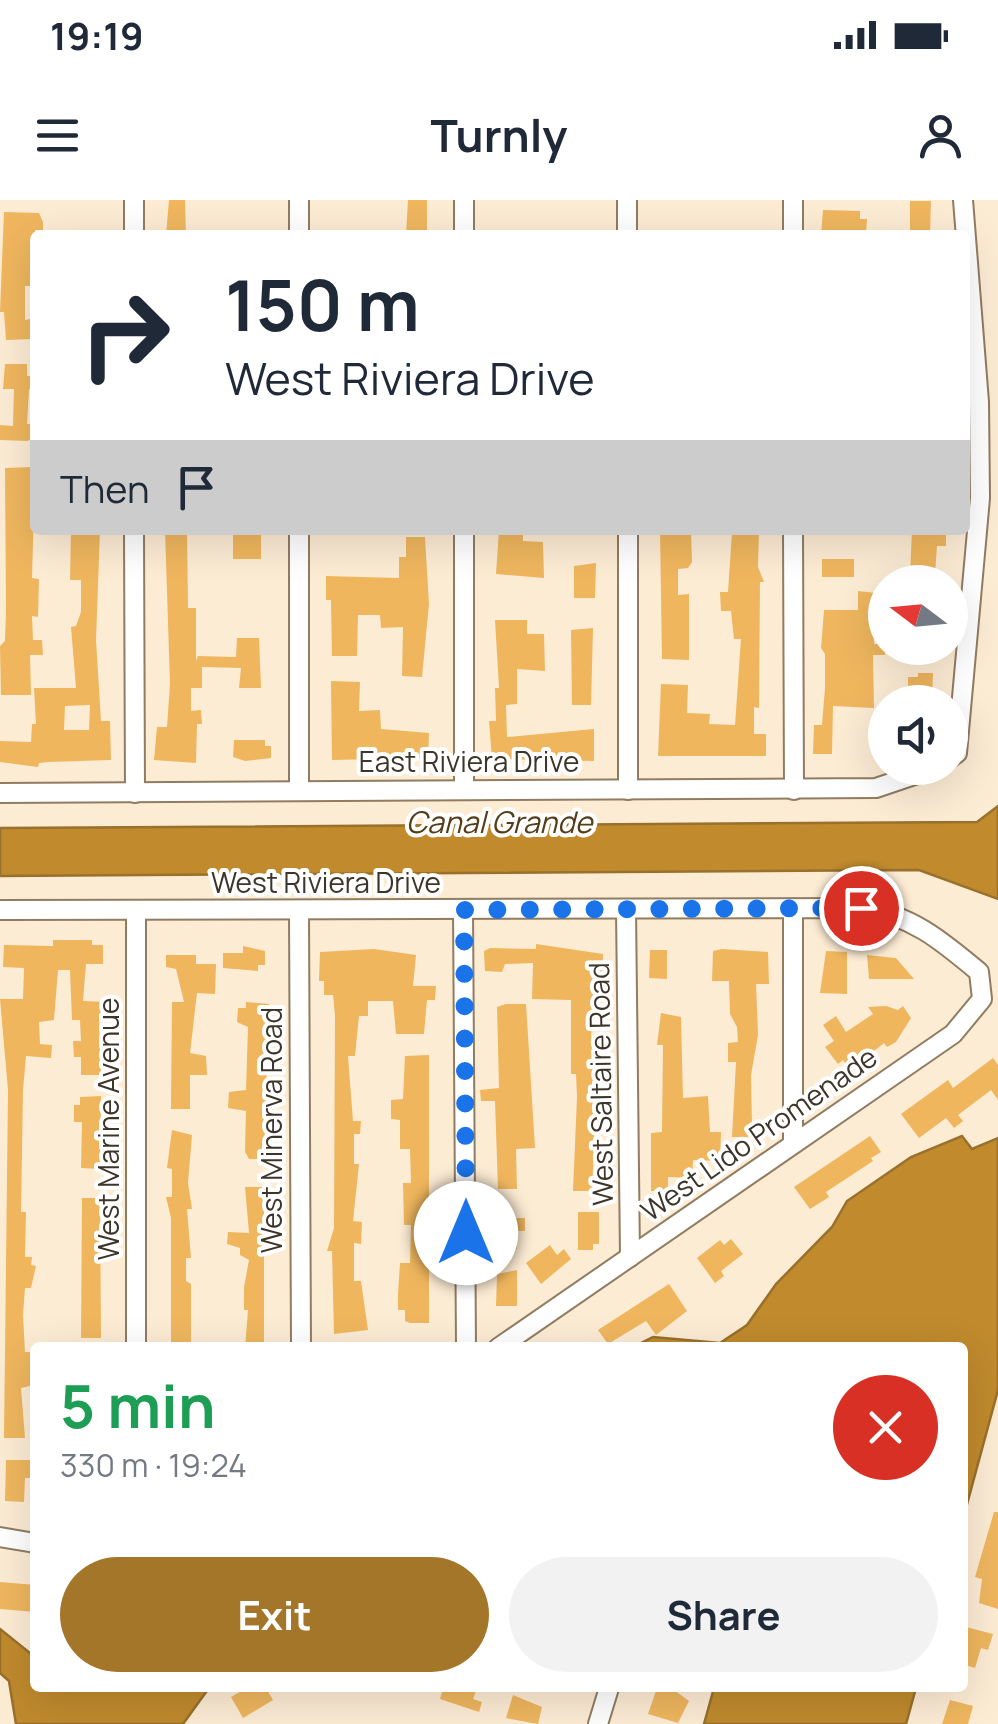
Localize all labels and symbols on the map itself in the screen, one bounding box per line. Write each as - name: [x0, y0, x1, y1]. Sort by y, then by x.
- north arrow: [868, 565, 968, 665]
- street label: East Riviera Drive: [359, 742, 579, 780]
- water label: Canal Grande: [406, 801, 594, 842]
- street label: West Riviera Drive: [211, 863, 441, 901]
- pin: [819, 866, 904, 951]
- street label: West Saltaire Road: [579, 962, 621, 1206]
- street label: West Marine Avenue: [89, 998, 127, 1260]
- street label: West Minerva Road: [252, 1007, 290, 1253]
- street label: West Lido Promenade: [633, 1037, 884, 1229]
- position arrow: [414, 1181, 518, 1285]

